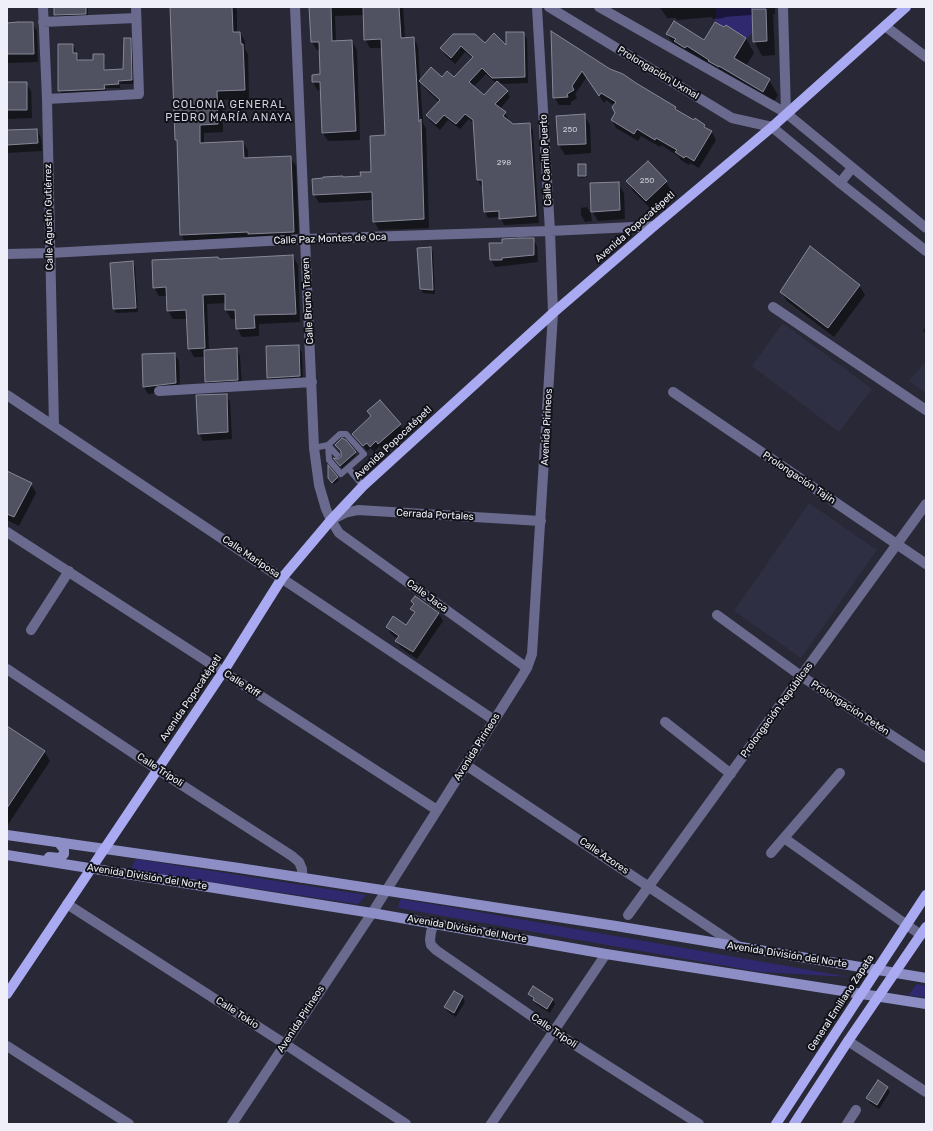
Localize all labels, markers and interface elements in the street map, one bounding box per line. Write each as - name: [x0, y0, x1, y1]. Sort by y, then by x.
- street label: Prolongación Uxmal: [615, 44, 701, 102]
- district label: COLONIA GENERAL PEDRO MARÍA ANAYA: [165, 98, 293, 124]
- street label: Calle Carrillo Puerto: [538, 114, 554, 206]
- house number: 250: [563, 125, 577, 135]
- house number: 298: [497, 158, 511, 168]
- street label: Calle Agustín Gutiérrez: [42, 164, 56, 270]
- house number: 250: [640, 176, 654, 186]
- street label: Avenida Popocatépetl: [593, 189, 677, 265]
- street label: Calle Paz Montes de Oca: [273, 231, 387, 247]
- street label: Calle Bruno Traven: [300, 257, 316, 345]
- street label: Avenida Pirineos: [539, 388, 555, 466]
- street label: Avenida Popocatépetl: [352, 404, 434, 482]
- street label: Prolongación Tajín: [760, 449, 838, 507]
- street label: Cerrada Portales: [396, 507, 474, 523]
- street label: Calle Mariposa: [220, 533, 282, 581]
- street label: Calle Jaca: [404, 577, 450, 615]
- street label: Avenida Popocatépetl: [158, 652, 224, 744]
- street label: Prolongación Repúblicas: [738, 660, 816, 760]
- street label: Calle Riff: [222, 668, 262, 700]
- street label: Prolongación Petén: [808, 678, 892, 738]
- street label: Avenida Pirineos: [451, 711, 503, 783]
- street label: Calle Trípoli: [135, 751, 185, 789]
- street label: Calle Azores: [577, 835, 631, 877]
- street label: Avenida División del Norte: [86, 862, 208, 892]
- street label: Avenida División del Norte: [406, 913, 528, 945]
- street label: Avenida División del Norte: [726, 940, 848, 970]
- street label: General Emiliano Zapata: [805, 953, 877, 1053]
- street label: Avenida Pirineos: [275, 983, 327, 1055]
- street label: Calle Tokio: [213, 995, 261, 1031]
- street label: Calle Trípoli: [529, 1011, 579, 1051]

